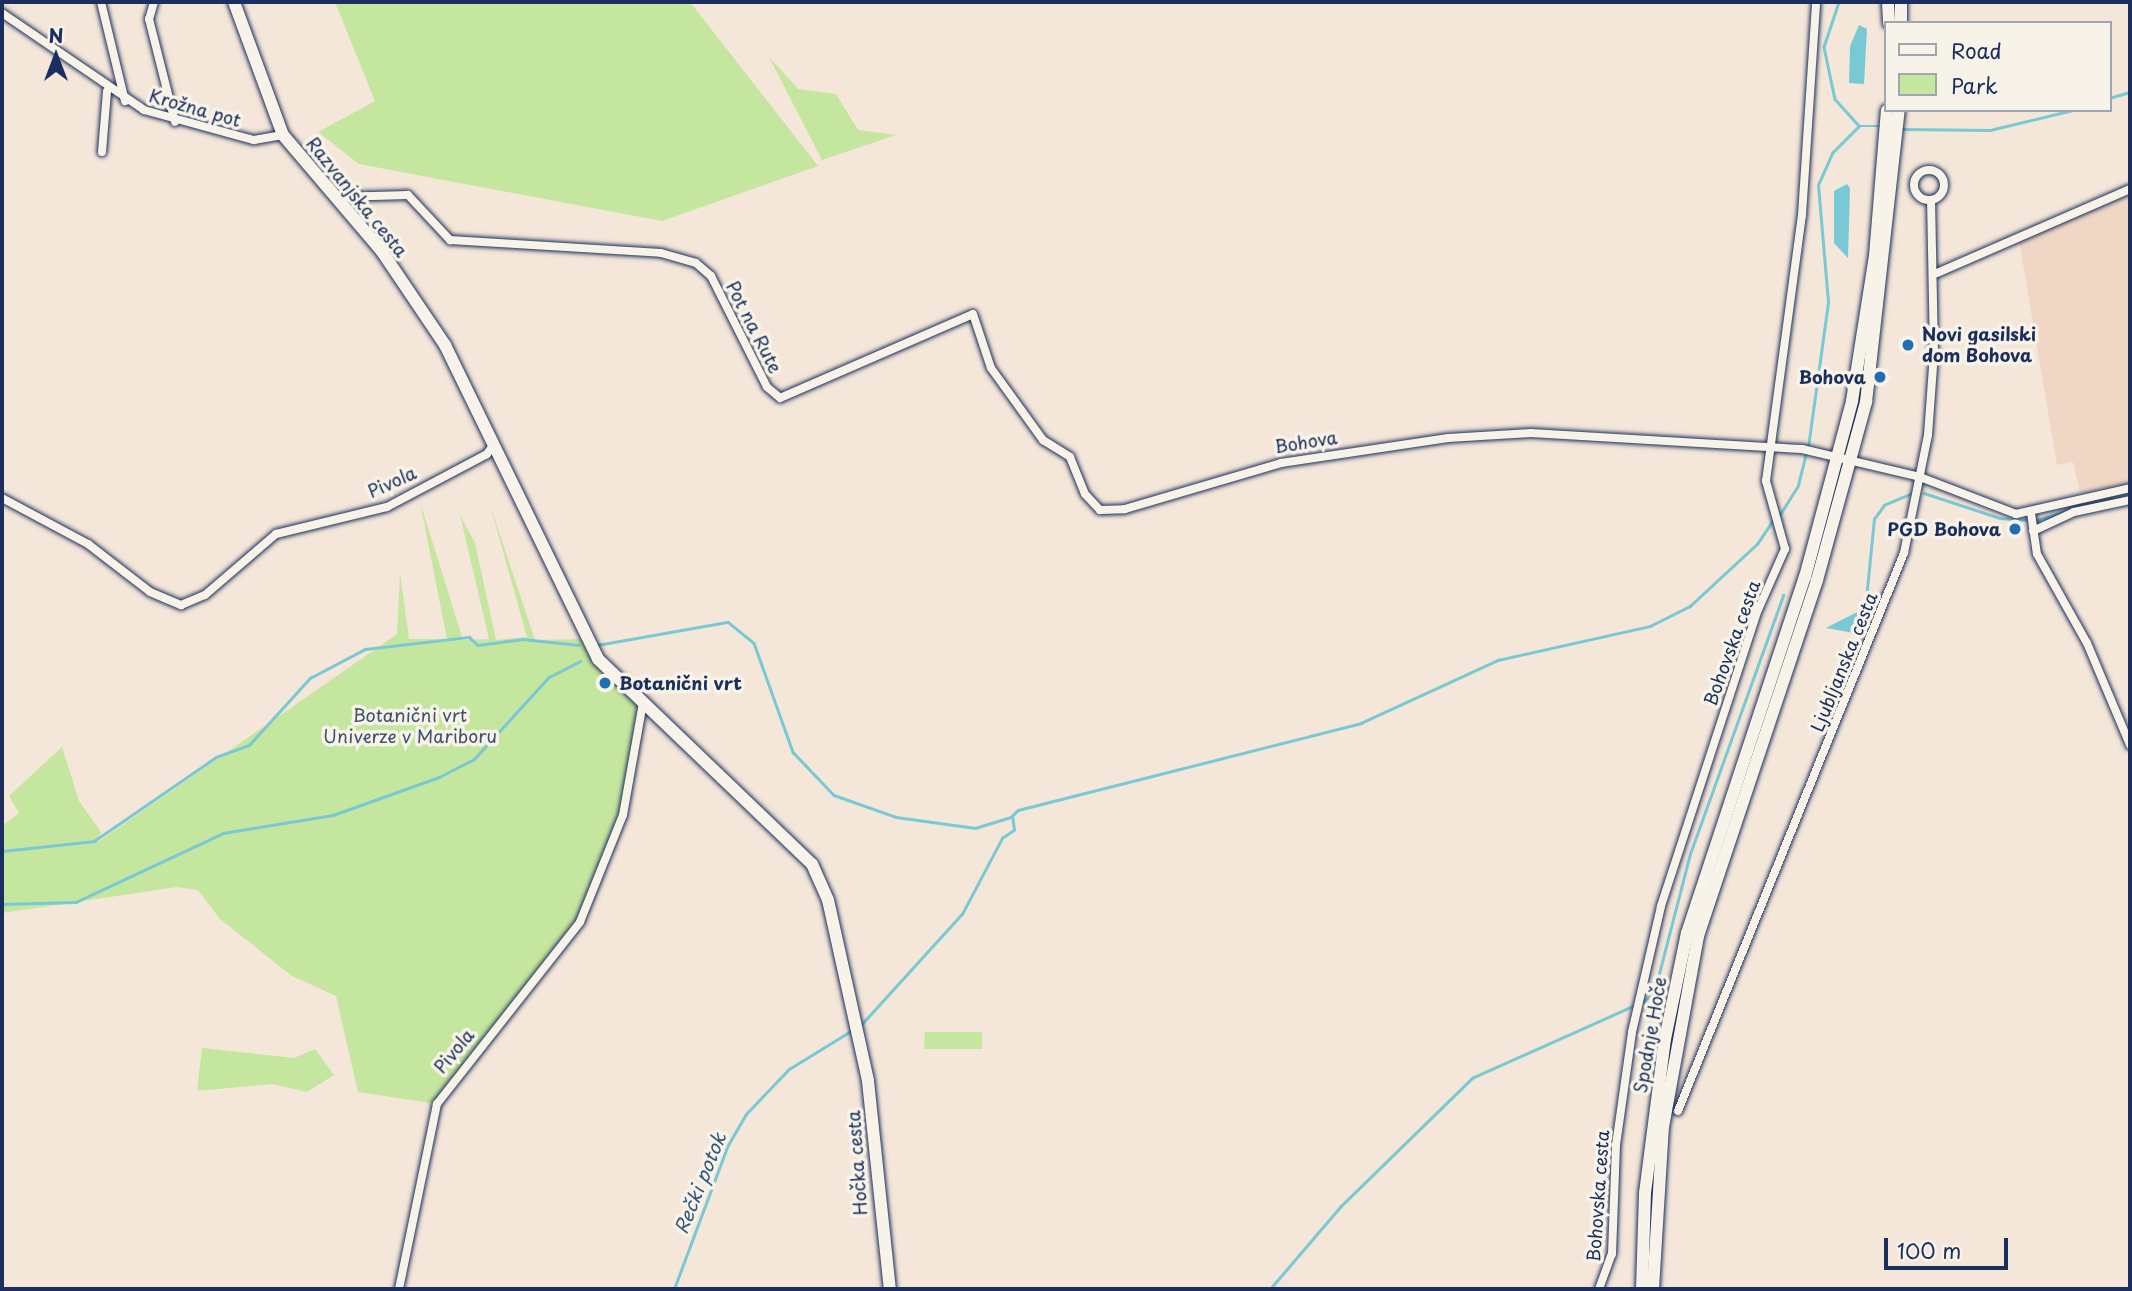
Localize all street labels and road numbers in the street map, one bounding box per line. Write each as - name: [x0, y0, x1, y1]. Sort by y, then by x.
- street label: Krožna pot: [147, 85, 243, 131]
- street label: Razvanjska cesta: [302, 132, 412, 262]
- street label: Pot na Rute: [721, 277, 787, 377]
- street label: Bohova: [1273, 426, 1339, 458]
- street label: Pivola: [364, 462, 420, 502]
- street label: Bohovska cesta: [1699, 576, 1765, 710]
- street label: Ljubljanska cesta: [1806, 589, 1882, 735]
- street label: Spodnje Hoče: [1629, 976, 1671, 1094]
- street label: Pivola: [429, 1024, 479, 1078]
- street label: Hočka cesta: [843, 1109, 871, 1217]
- street label: Bohovska cesta: [1583, 1129, 1613, 1263]

